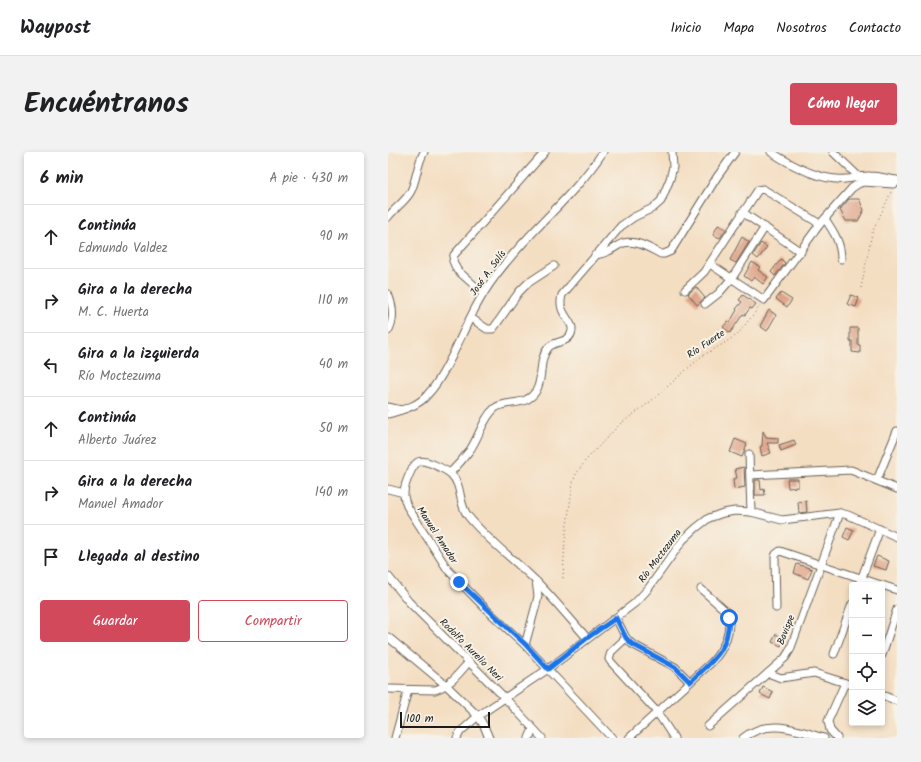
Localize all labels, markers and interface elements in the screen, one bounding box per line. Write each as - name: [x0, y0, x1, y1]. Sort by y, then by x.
- text: Waypost: [20, 13, 91, 43]
- text: Inicio: [670, 17, 701, 39]
- text: Mapa: [723, 17, 754, 39]
- text: Nosotros: [776, 17, 827, 39]
- text: Contacto: [849, 17, 901, 39]
- text: Encuéntranos: [24, 82, 189, 127]
- button: Cómo llegar: [790, 83, 897, 125]
- text: 6 min: [40, 165, 84, 192]
- text: A pie · 430 m: [270, 168, 348, 189]
- text: Continúa: [78, 214, 136, 238]
- icon: ahead: [40, 226, 62, 248]
- text: 90 m: [320, 226, 348, 247]
- text: Edmundo Valdez: [78, 238, 167, 259]
- street label: José A. Solís: [466, 246, 511, 299]
- text: Gira a la derecha: [78, 278, 192, 302]
- icon: right: [40, 290, 62, 312]
- text: 110 m: [318, 290, 348, 311]
- text: M. C. Huerta: [78, 302, 149, 323]
- street label: Río Fuerte: [684, 325, 729, 363]
- text: Gira a la izquierda: [78, 342, 199, 366]
- icon: left: [40, 354, 62, 376]
- text: 40 m: [319, 354, 348, 375]
- text: Río Moctezuma: [78, 366, 161, 387]
- text: Continúa: [78, 406, 136, 430]
- icon: ahead: [40, 418, 62, 440]
- text: 50 m: [319, 418, 348, 439]
- text: Alberto Juárez: [78, 430, 157, 451]
- text: Gira a la derecha: [78, 470, 192, 494]
- icon: right: [40, 482, 62, 504]
- text: 140 m: [315, 482, 348, 503]
- text: Manuel Amador: [78, 494, 163, 515]
- street label: Manuel Amador: [413, 503, 462, 567]
- street label: Río Moctezuma: [634, 525, 686, 586]
- text: Llegada al destino: [78, 545, 200, 569]
- icon: arrive: [40, 546, 62, 568]
- route end: [450, 573, 468, 591]
- map controls: [849, 582, 885, 726]
- button: +: [849, 582, 885, 618]
- button: Guardar: [40, 600, 190, 642]
- button: Compartir: [198, 600, 348, 642]
- route start: [720, 609, 738, 627]
- street label: Bavispe: [773, 612, 799, 647]
- street label: Rodolfo Aurelio Neri: [436, 615, 507, 686]
- button: −: [849, 618, 885, 654]
- button: locate: [849, 654, 885, 690]
- button: layers: [849, 690, 885, 726]
- scale bar: [400, 710, 490, 729]
- text: 100 m: [406, 710, 434, 728]

